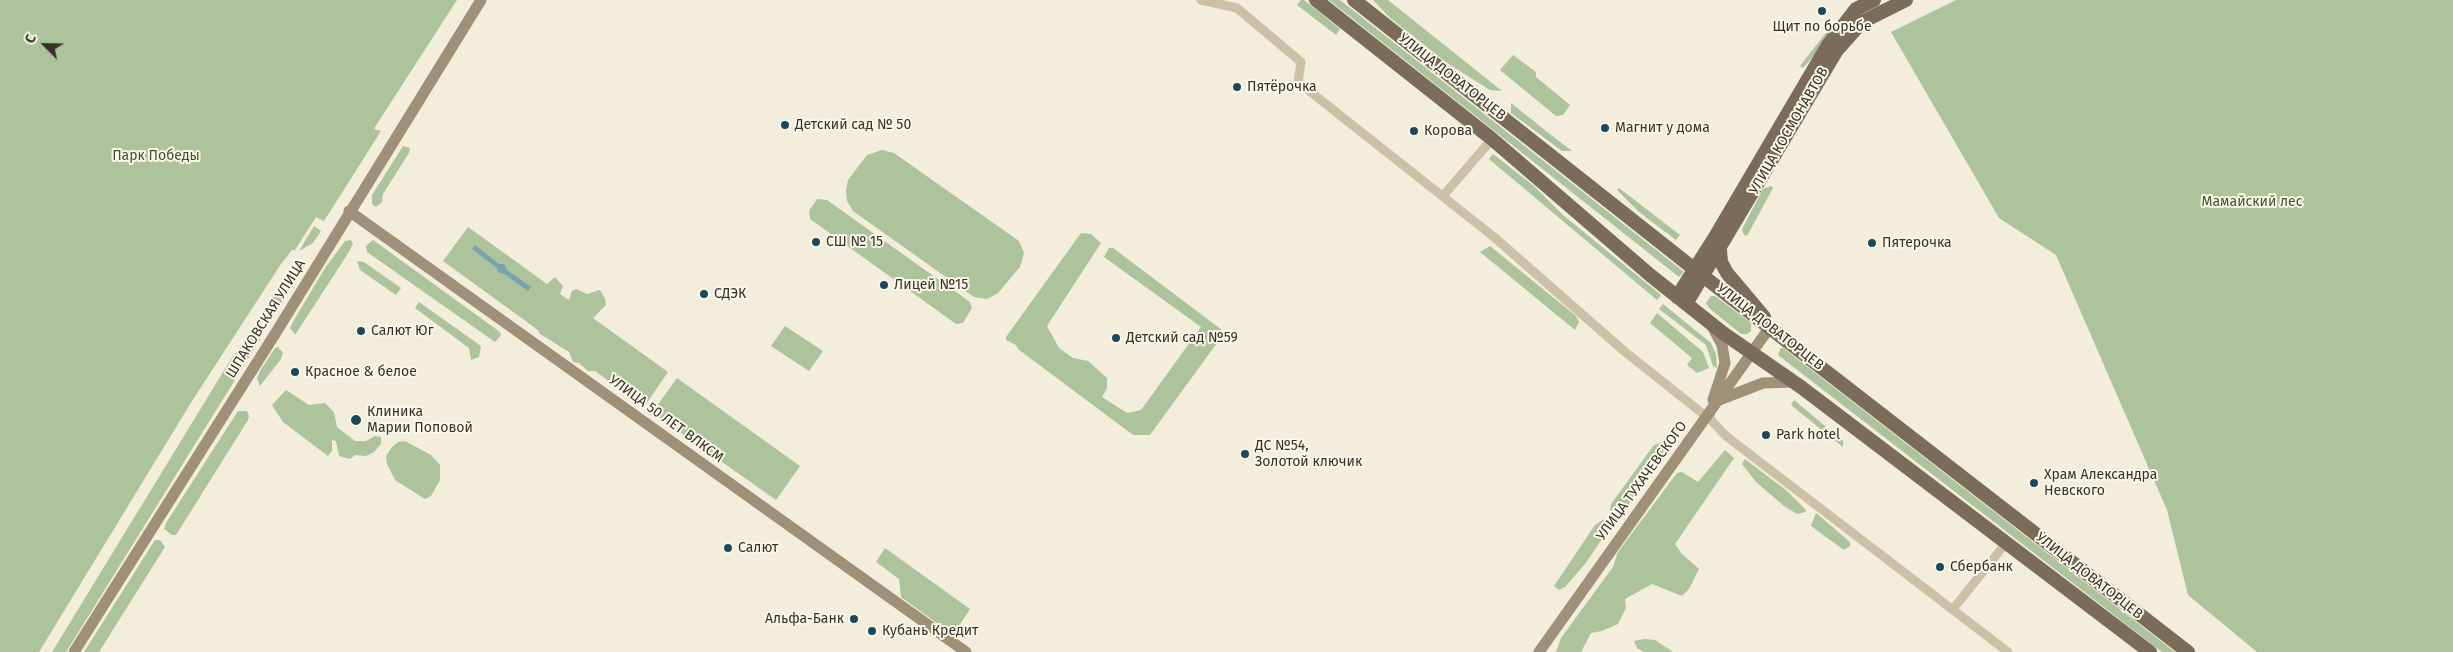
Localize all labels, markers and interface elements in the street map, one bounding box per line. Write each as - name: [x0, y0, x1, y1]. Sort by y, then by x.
- marker: Щит по борьбе: [1816, 5, 1828, 17]
- place label: Щит по борьбе: [1772, 19, 1872, 35]
- north arrow: [20, 20, 70, 70]
- street label: УЛИЦА ДОВАТОРЦЕВ: [1395, 30, 1509, 124]
- text: С: [21, 32, 40, 46]
- street label: УЛИЦА КОСМОНАВТОВ: [1746, 65, 1832, 197]
- place label: Пятёрочка: [1247, 79, 1317, 95]
- marker: Пятёрочка: [1231, 81, 1243, 93]
- place label: Детский сад № 50: [795, 117, 911, 133]
- marker: Детский сад № 50: [779, 119, 791, 131]
- place label: Магнит у дома: [1615, 120, 1710, 136]
- marker: Магнит у дома: [1599, 122, 1611, 134]
- place label: Корова: [1424, 123, 1472, 139]
- marker: Корова: [1408, 125, 1420, 137]
- park label: Парк Победы: [112, 148, 200, 164]
- park label: Мамайский лес: [2202, 194, 2302, 210]
- place label: СШ № 15: [826, 234, 883, 250]
- place label: Пятерочка: [1882, 235, 1952, 251]
- marker: СШ № 15: [810, 236, 822, 248]
- marker: Пятерочка: [1866, 237, 1878, 249]
- street label: ШПАКОВСКАЯ УЛИЦА: [223, 257, 309, 381]
- place label: Лицей №15: [894, 277, 968, 293]
- marker: Лицей №15: [878, 279, 890, 291]
- street label: УЛИЦА ДОВАТОРЦЕВ: [1713, 280, 1827, 374]
- place label: СДЭК: [714, 286, 746, 302]
- marker: СДЭК: [698, 288, 710, 300]
- place label: Салют Юг: [371, 323, 434, 339]
- marker: Салют Юг: [355, 325, 367, 337]
- place label: Детский сад №59: [1126, 330, 1238, 346]
- marker: Детский сад №59: [1110, 332, 1122, 344]
- place label: Красное & белое: [305, 364, 417, 380]
- marker: Красное & белое: [289, 366, 301, 378]
- street label: УЛИЦА 50 ЛЕТ ВЛКСМ: [605, 372, 727, 466]
- place label: Клиника Марии Поповой: [367, 404, 473, 437]
- marker: Клиника Марии Поповой: [349, 413, 363, 427]
- street label: УЛИЦА ТУХАЧЕВСКОГО: [1593, 418, 1691, 544]
- place label: Park hotel: [1776, 427, 1840, 443]
- marker: Park hotel: [1760, 429, 1772, 441]
- place label: ДС №54, Золотой ключик: [1255, 438, 1362, 471]
- marker: ДС №54, Золотой ключик: [1239, 448, 1251, 460]
- place label: Храм Александра Невского: [2044, 467, 2157, 500]
- marker: Храм Александра Невского: [2028, 477, 2040, 489]
- street label: УЛИЦА ДОВАТОРЦЕВ: [2032, 529, 2146, 623]
- place label: Салют: [738, 540, 778, 556]
- marker: Салют: [722, 542, 734, 554]
- place label: Сбербанк: [1950, 559, 2013, 575]
- marker: Сбербанк: [1934, 561, 1946, 573]
- place label: Альфа-Банк: [765, 611, 844, 627]
- marker: Альфа-Банк: [848, 613, 860, 625]
- place label: Кубань Кредит: [882, 623, 978, 639]
- marker: Кубань Кредит: [866, 625, 878, 637]

